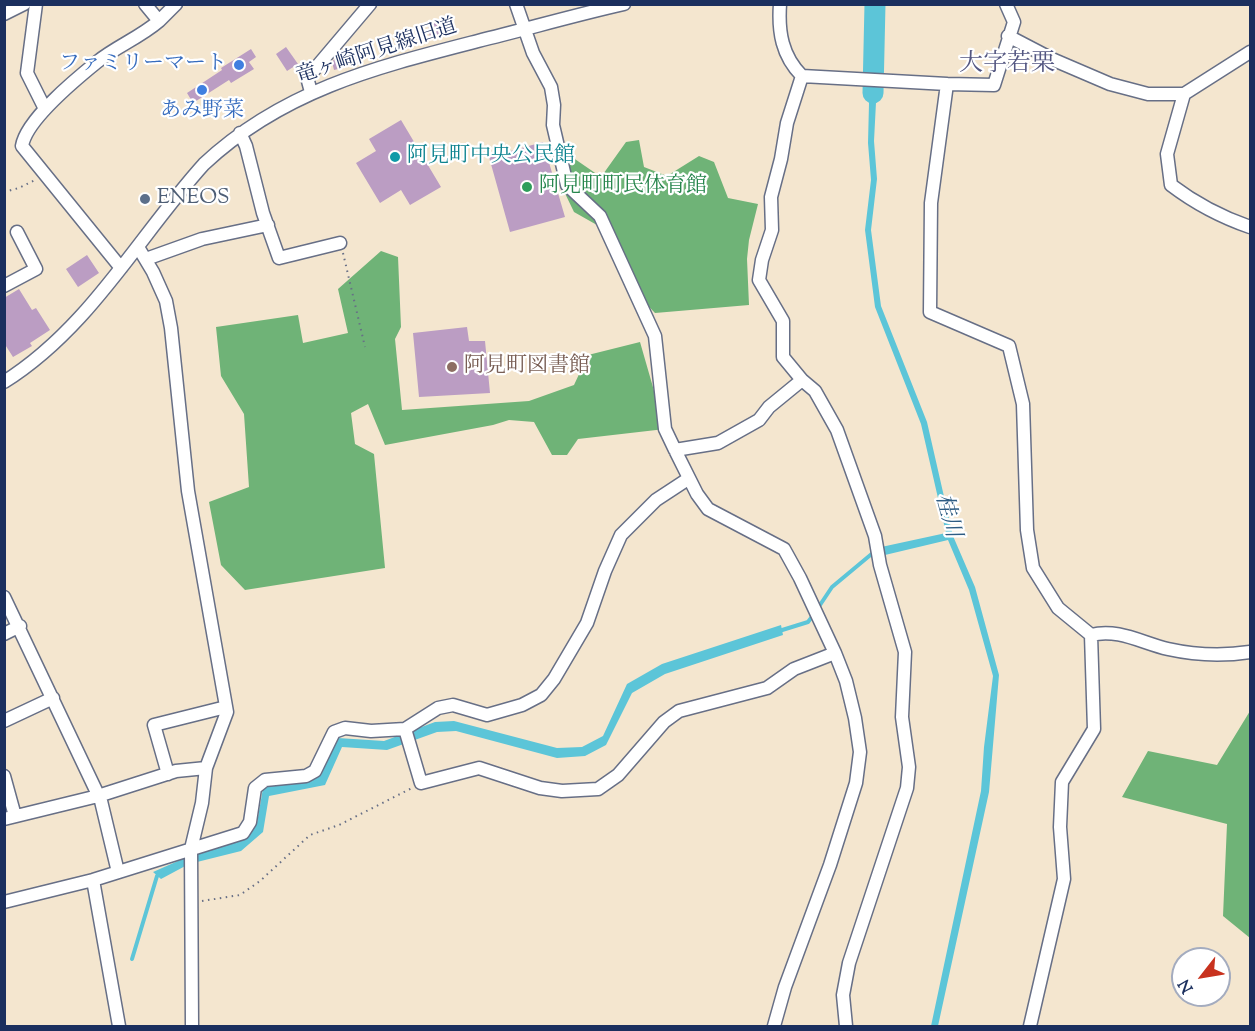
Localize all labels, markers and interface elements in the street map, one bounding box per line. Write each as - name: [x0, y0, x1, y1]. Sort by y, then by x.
- street label: 竜ヶ崎阿見線旧道: [293, 15, 461, 91]
- place label: ファミリーマート: [59, 52, 227, 78]
- district label: 大字若栗: [959, 52, 1055, 80]
- marker: ファミリーマート: [232, 58, 246, 72]
- marker: あみ野菜: [195, 83, 209, 97]
- place label: あみ野菜: [160, 99, 244, 125]
- place label: 阿見町中央公民館: [407, 144, 575, 170]
- marker: 阿見町中央公民館: [388, 150, 402, 164]
- place label: 阿見町町民体育館: [539, 174, 707, 200]
- marker: 阿見町町民体育館: [520, 180, 534, 194]
- place label: ENEOS: [157, 186, 230, 212]
- marker: ENEOS: [138, 192, 152, 206]
- place label: 阿見町図書館: [464, 354, 590, 380]
- marker: 阿見町図書館: [445, 360, 459, 374]
- water label: 桂川: [928, 491, 964, 541]
- north arrow: [1171, 947, 1231, 1007]
- text: N: [1174, 974, 1200, 997]

